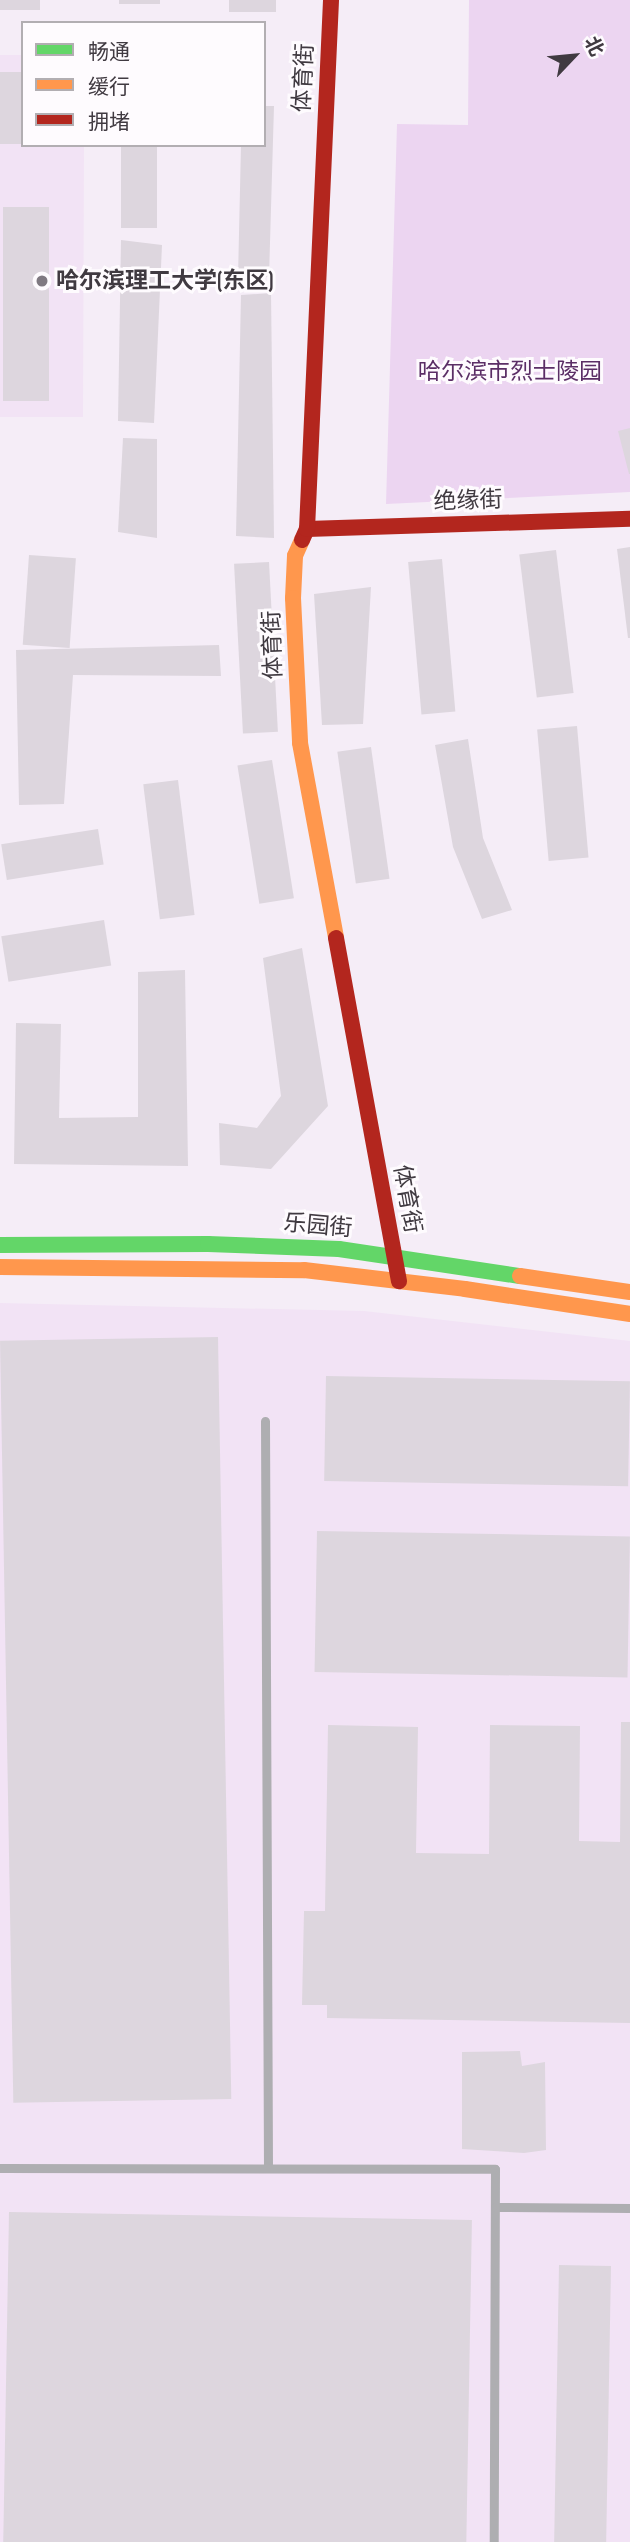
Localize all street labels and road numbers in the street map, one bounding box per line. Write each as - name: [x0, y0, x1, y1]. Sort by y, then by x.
- street label: 体育街: [288, 43, 320, 113]
- street label: 绝缘街: [433, 486, 503, 516]
- street label: 体育街: [258, 610, 288, 680]
- street label: 体育街: [387, 1163, 427, 1235]
- street label: 乐园街: [282, 1209, 354, 1243]

